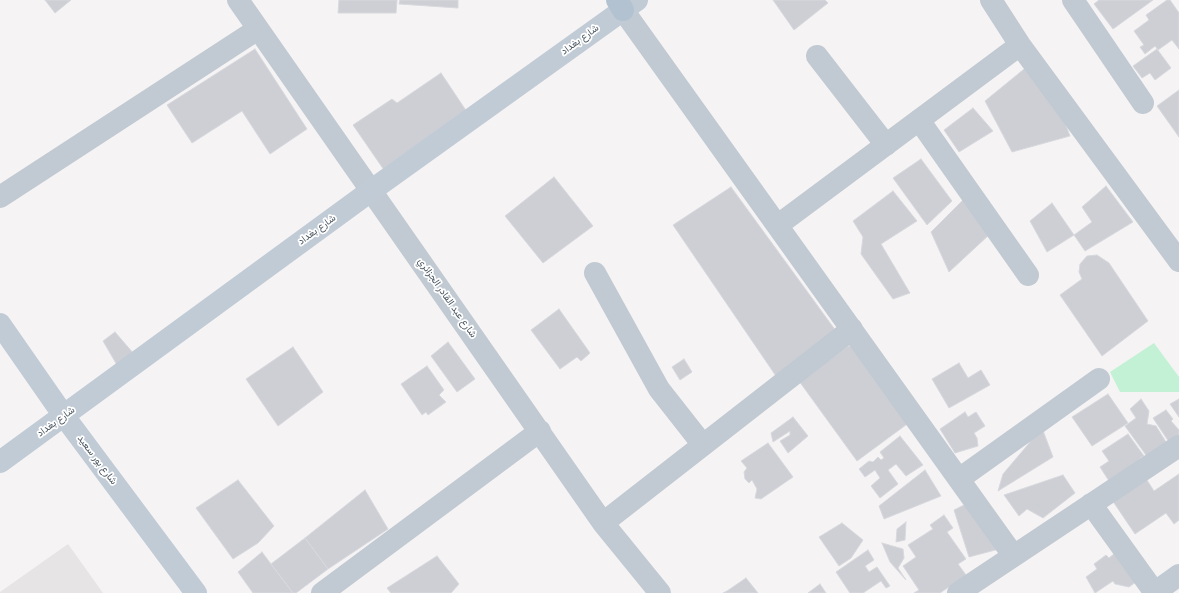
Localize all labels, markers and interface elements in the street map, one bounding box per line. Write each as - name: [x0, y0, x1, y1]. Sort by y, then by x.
- street label: شارع بغداد: [559, 22, 601, 58]
- street label: شارع بغداد: [296, 212, 338, 248]
- street label: شارع عبد القادر الجزائري: [415, 256, 479, 340]
- street label: شارع بغداد: [35, 404, 77, 440]
- street label: شارع بور سعيد: [75, 433, 119, 487]

